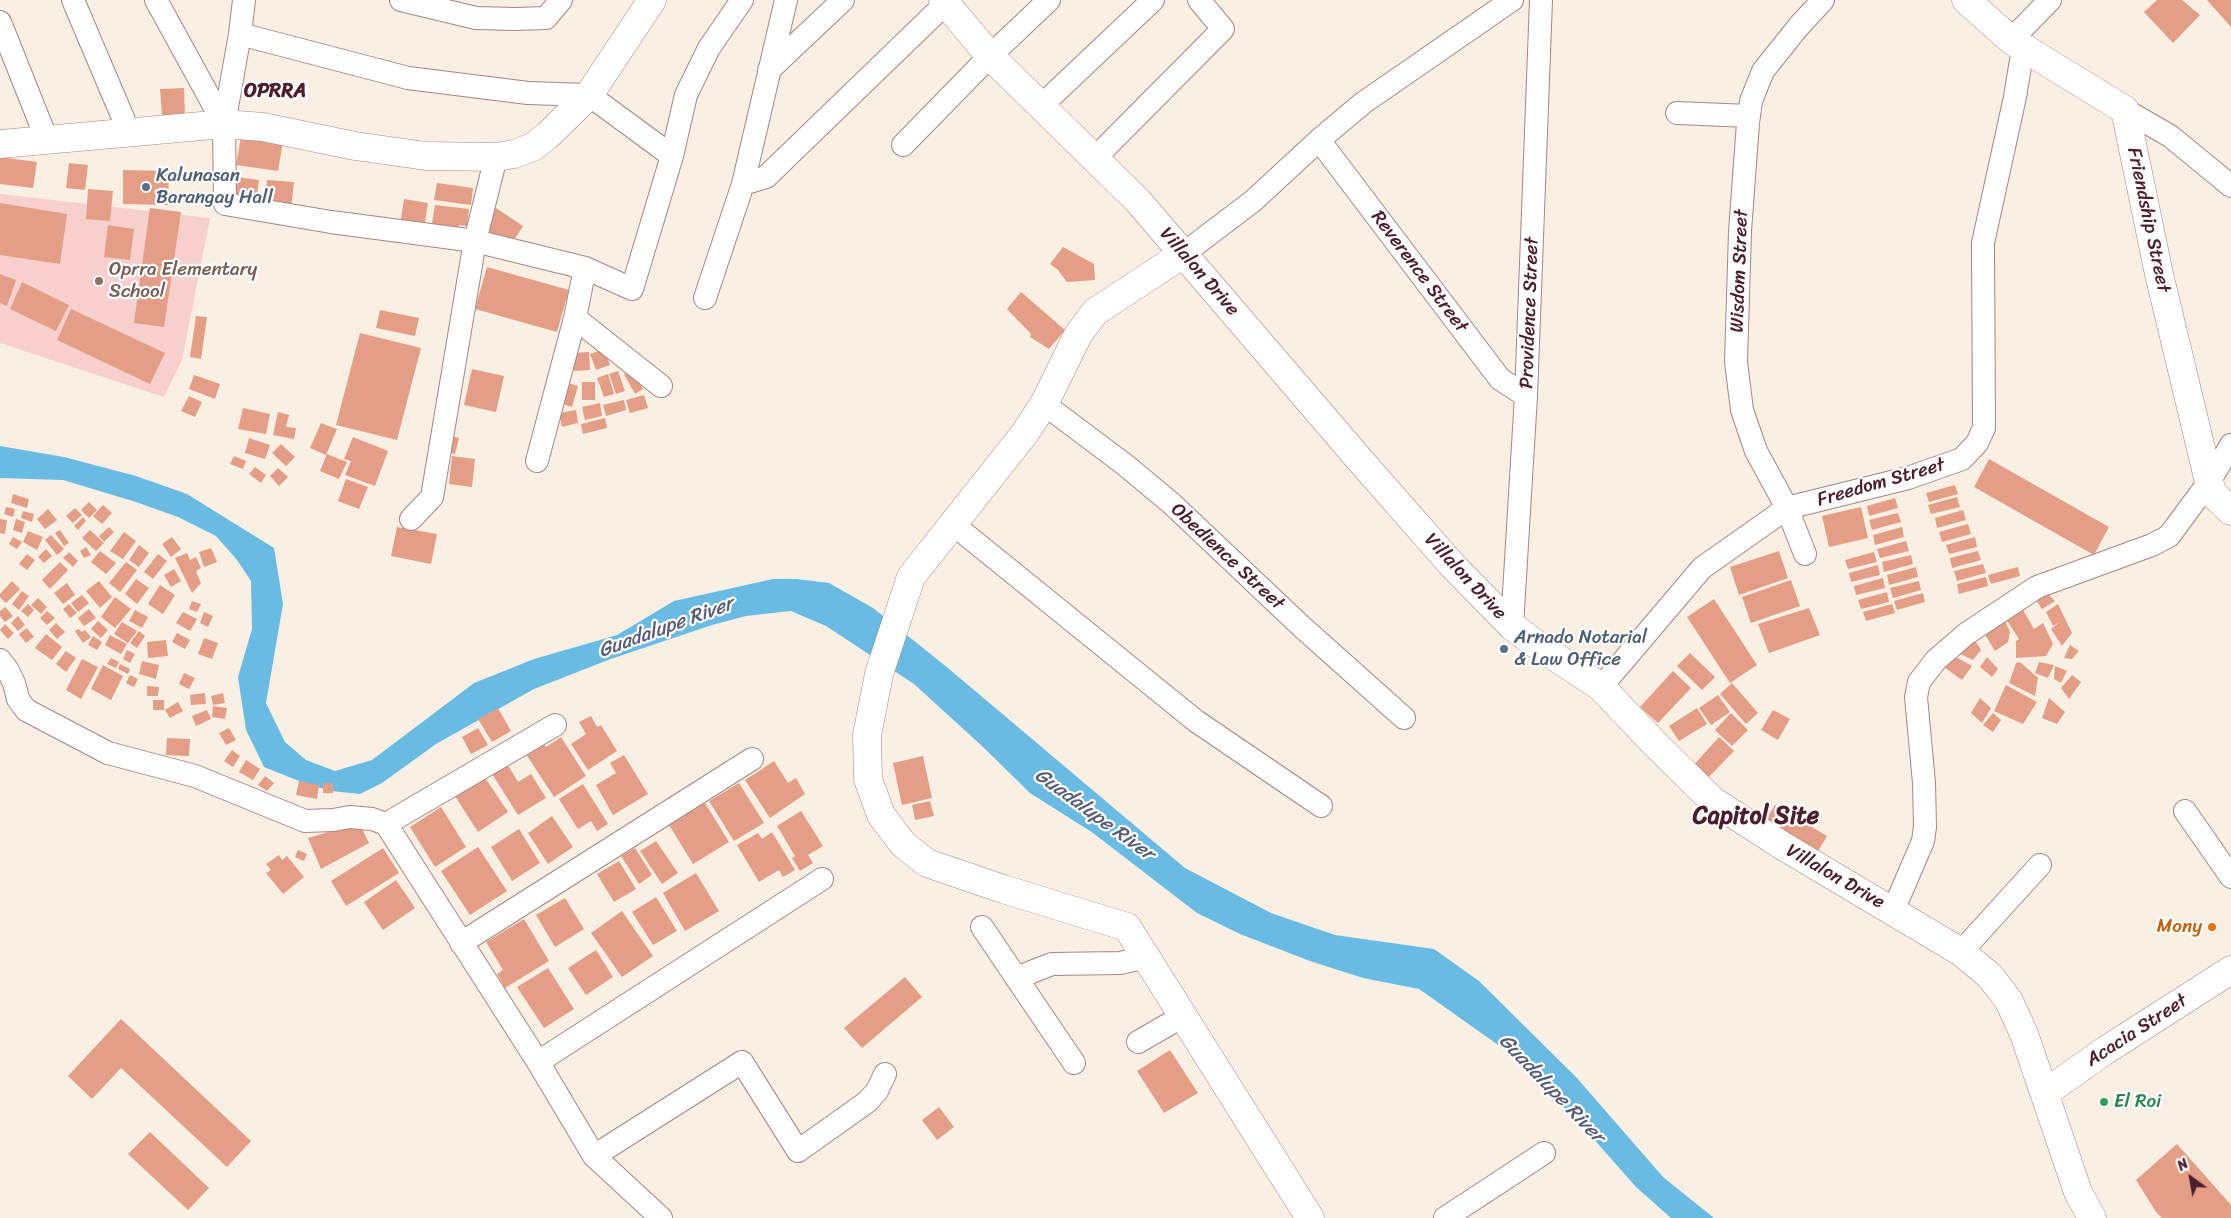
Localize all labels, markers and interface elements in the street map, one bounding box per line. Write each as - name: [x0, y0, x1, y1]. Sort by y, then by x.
- district label: OPRRA: [244, 80, 306, 104]
- street label: Friendship Street: [2122, 145, 2174, 295]
- place label: Kalunasan Barangay Hall: [156, 165, 273, 209]
- marker: Kalunasan Barangay Hall: [140, 181, 152, 193]
- street label: Reverence Street: [1366, 207, 1472, 337]
- street label: Wisdom Street: [1726, 209, 1754, 333]
- street label: Villalon Drive: [1154, 223, 1244, 321]
- street label: Providence Street: [1516, 237, 1544, 389]
- place label: Oprra Elementary School: [109, 259, 257, 303]
- marker: Oprra Elementary School: [93, 275, 105, 287]
- street label: Freedom Street: [1814, 454, 1948, 512]
- street label: Obedience Street: [1166, 499, 1288, 615]
- street label: Villalon Drive: [1419, 529, 1511, 625]
- water label: Guadalupe River: [595, 592, 737, 664]
- place label: Arnado Notarial & Law Office: [1514, 627, 1647, 671]
- marker: Arnado Notarial & Law Office: [1498, 643, 1510, 655]
- water label: Guadalupe River: [1030, 764, 1158, 866]
- district label: Capitol Site: [1693, 803, 1819, 831]
- street label: Villalon Drive: [1782, 840, 1888, 914]
- place label: Mony: [2157, 916, 2202, 938]
- marker: Mony: [2206, 921, 2218, 933]
- street label: Acacia Street: [2082, 990, 2192, 1072]
- water label: Guadalupe River: [1493, 1030, 1609, 1148]
- place label: El Roi: [2114, 1091, 2161, 1113]
- marker: El Roi: [2098, 1096, 2110, 1108]
- text: N: [2172, 1152, 2194, 1178]
- north arrow: [2166, 1153, 2216, 1203]

